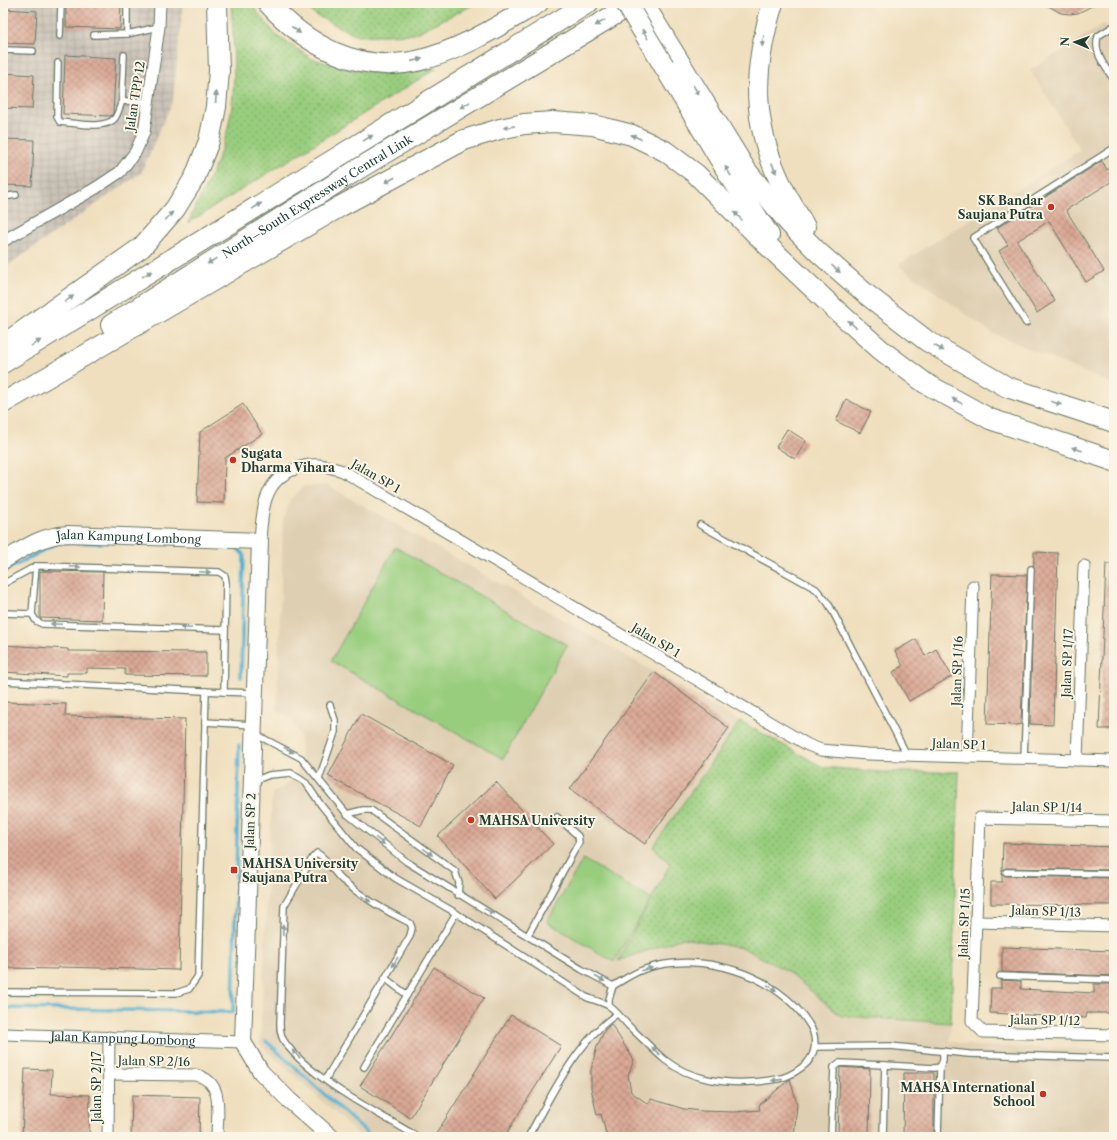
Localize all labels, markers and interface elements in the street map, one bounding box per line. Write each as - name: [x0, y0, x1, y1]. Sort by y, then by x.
- one-way arrow: [594, 20, 606, 27]
- north arrow: [1055, 22, 1095, 62]
- one-way arrow: [290, 26, 301, 34]
- one-way arrow: [641, 28, 648, 40]
- one-way arrow: [759, 34, 765, 47]
- text: N: [1058, 36, 1072, 47]
- one-way arrow: [411, 56, 424, 62]
- street label: Jalan TPP 12: [122, 60, 148, 134]
- one-way arrow: [692, 85, 700, 95]
- one-way arrow: [213, 91, 220, 103]
- one-way arrow: [459, 101, 471, 108]
- one-way arrow: [502, 125, 515, 131]
- street label: North–South Expressway Central Link: [219, 130, 416, 261]
- one-way arrow: [362, 134, 374, 141]
- one-way arrow: [630, 134, 642, 140]
- one-way arrow: [772, 162, 778, 174]
- one-way arrow: [724, 165, 731, 177]
- one-way arrow: [385, 176, 396, 183]
- place label: SK Bandar Saujana Putra: [958, 193, 1044, 222]
- one-way arrow: [252, 202, 262, 210]
- marker: SK Bandar Saujana Putra: [1046, 202, 1056, 212]
- one-way arrow: [164, 211, 174, 221]
- one-way arrow: [733, 211, 743, 221]
- one-way arrow: [206, 258, 218, 265]
- one-way arrow: [831, 264, 842, 273]
- one-way arrow: [141, 271, 153, 278]
- one-way arrow: [64, 295, 75, 303]
- one-way arrow: [847, 320, 857, 329]
- one-way arrow: [30, 339, 42, 346]
- one-way arrow: [933, 345, 945, 352]
- one-way arrow: [951, 397, 962, 404]
- one-way arrow: [1050, 400, 1062, 406]
- place label: Sugata Dharma Vihara: [241, 446, 336, 475]
- one-way arrow: [1071, 446, 1083, 452]
- marker: Sugata Dharma Vihara: [228, 455, 238, 465]
- street label: Jalan SP 1: [347, 455, 403, 496]
- street label: Jalan Kampung Lombong: [53, 526, 202, 546]
- one-way arrow: [69, 564, 82, 570]
- one-way arrow: [199, 568, 211, 575]
- street label: Jalan SP 1: [627, 619, 683, 660]
- one-way arrow: [49, 621, 62, 627]
- one-way arrow: [180, 625, 192, 632]
- street label: Jalan SP 1/17: [1058, 628, 1076, 700]
- street label: Jalan SP 1/16: [948, 636, 966, 708]
- street label: Jalan SP 1: [930, 735, 986, 752]
- one-way arrow: [283, 747, 294, 754]
- street label: Jalan SP 2: [241, 793, 258, 851]
- street label: Jalan SP 1/14: [1010, 799, 1082, 815]
- place label: MAHSA University: [479, 813, 596, 828]
- marker: MAHSA University: [466, 815, 476, 825]
- one-way arrow: [374, 837, 385, 846]
- one-way arrow: [423, 847, 433, 855]
- place label: MAHSA University Saujana Putra: [242, 856, 359, 885]
- marker: MAHSA University Saujana Putra: [229, 865, 239, 875]
- street label: Jalan SP 1/15: [955, 888, 973, 960]
- one-way arrow: [360, 895, 371, 902]
- street label: Jalan SP 1/13: [1009, 902, 1081, 920]
- one-way arrow: [483, 908, 495, 915]
- one-way arrow: [280, 924, 287, 936]
- one-way arrow: [391, 956, 398, 968]
- one-way arrow: [642, 966, 654, 972]
- one-way arrow: [594, 976, 606, 982]
- one-way arrow: [766, 984, 778, 991]
- street label: Jalan SP 1/12: [1008, 1012, 1080, 1028]
- street label: Jalan Kampung Lombong: [48, 1028, 196, 1048]
- one-way arrow: [651, 1046, 661, 1056]
- one-way arrow: [291, 1049, 301, 1059]
- street label: Jalan SP 2/17: [89, 1051, 104, 1125]
- street label: Jalan SP 2/16: [116, 1053, 190, 1069]
- one-way arrow: [771, 1077, 783, 1083]
- place label: MAHSA International School: [900, 1080, 1035, 1109]
- marker: MAHSA International School: [1038, 1089, 1048, 1099]

